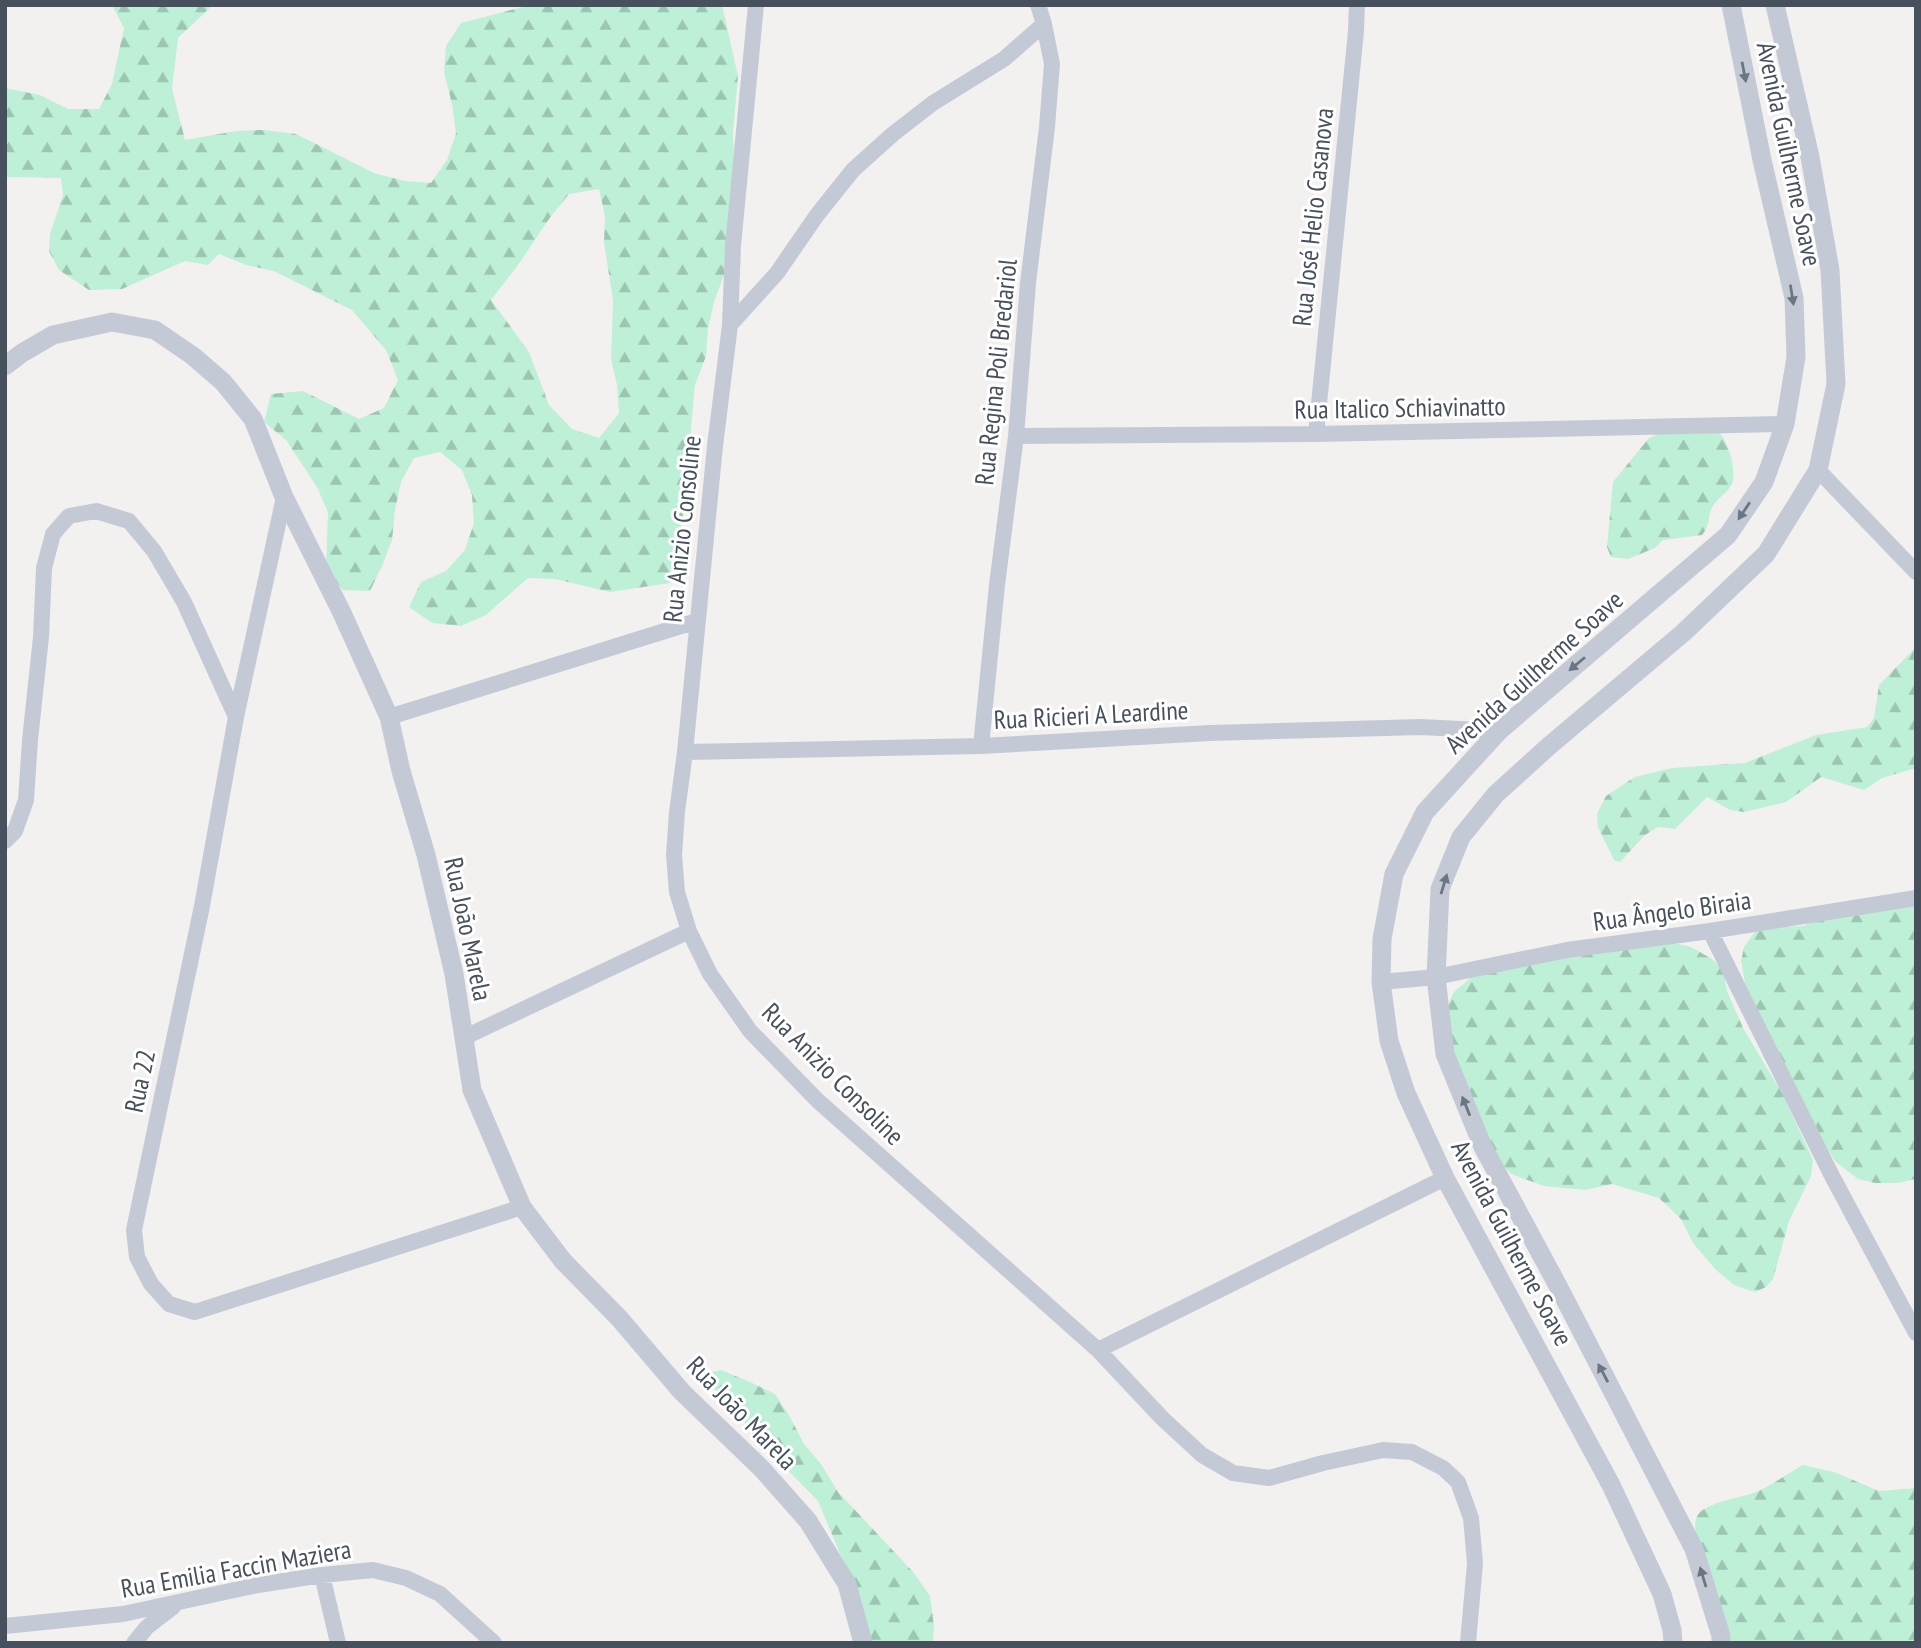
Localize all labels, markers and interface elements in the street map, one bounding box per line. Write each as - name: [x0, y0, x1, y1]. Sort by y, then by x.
- street label: Avenida Guilherme Soave: [1750, 39, 1829, 269]
- one-way arrow: [1739, 61, 1750, 83]
- street label: Rua José Helio Casanova: [1285, 106, 1340, 328]
- street label: Rua Regina Poli Bredariol: [967, 257, 1024, 487]
- one-way arrow: [1787, 284, 1798, 306]
- street label: Rua Italico Schiavinatto: [1294, 389, 1506, 426]
- street label: Rua Anizio Consoline: [655, 434, 708, 624]
- one-way arrow: [1737, 502, 1751, 520]
- street label: Avenida Guilherme Soave: [1438, 583, 1630, 760]
- one-way arrow: [1569, 656, 1586, 671]
- street label: Rua Ricieri A Leardine: [993, 693, 1189, 736]
- street label: Rua João Marela: [437, 854, 500, 1004]
- one-way arrow: [1439, 873, 1449, 894]
- street label: Rua Ângelo Biraia: [1591, 883, 1753, 938]
- street label: Rua Anizio Consoline: [755, 996, 911, 1152]
- street label: Rua 22: [117, 1047, 162, 1115]
- one-way arrow: [1460, 1095, 1471, 1116]
- street label: Avenida Guilherme Soave: [1444, 1134, 1581, 1351]
- street label: Rua João Marela: [680, 1349, 805, 1476]
- one-way arrow: [1598, 1363, 1609, 1383]
- street label: Rua Emilia Faccin Maziera: [118, 1532, 354, 1605]
- one-way arrow: [1697, 1567, 1708, 1588]

